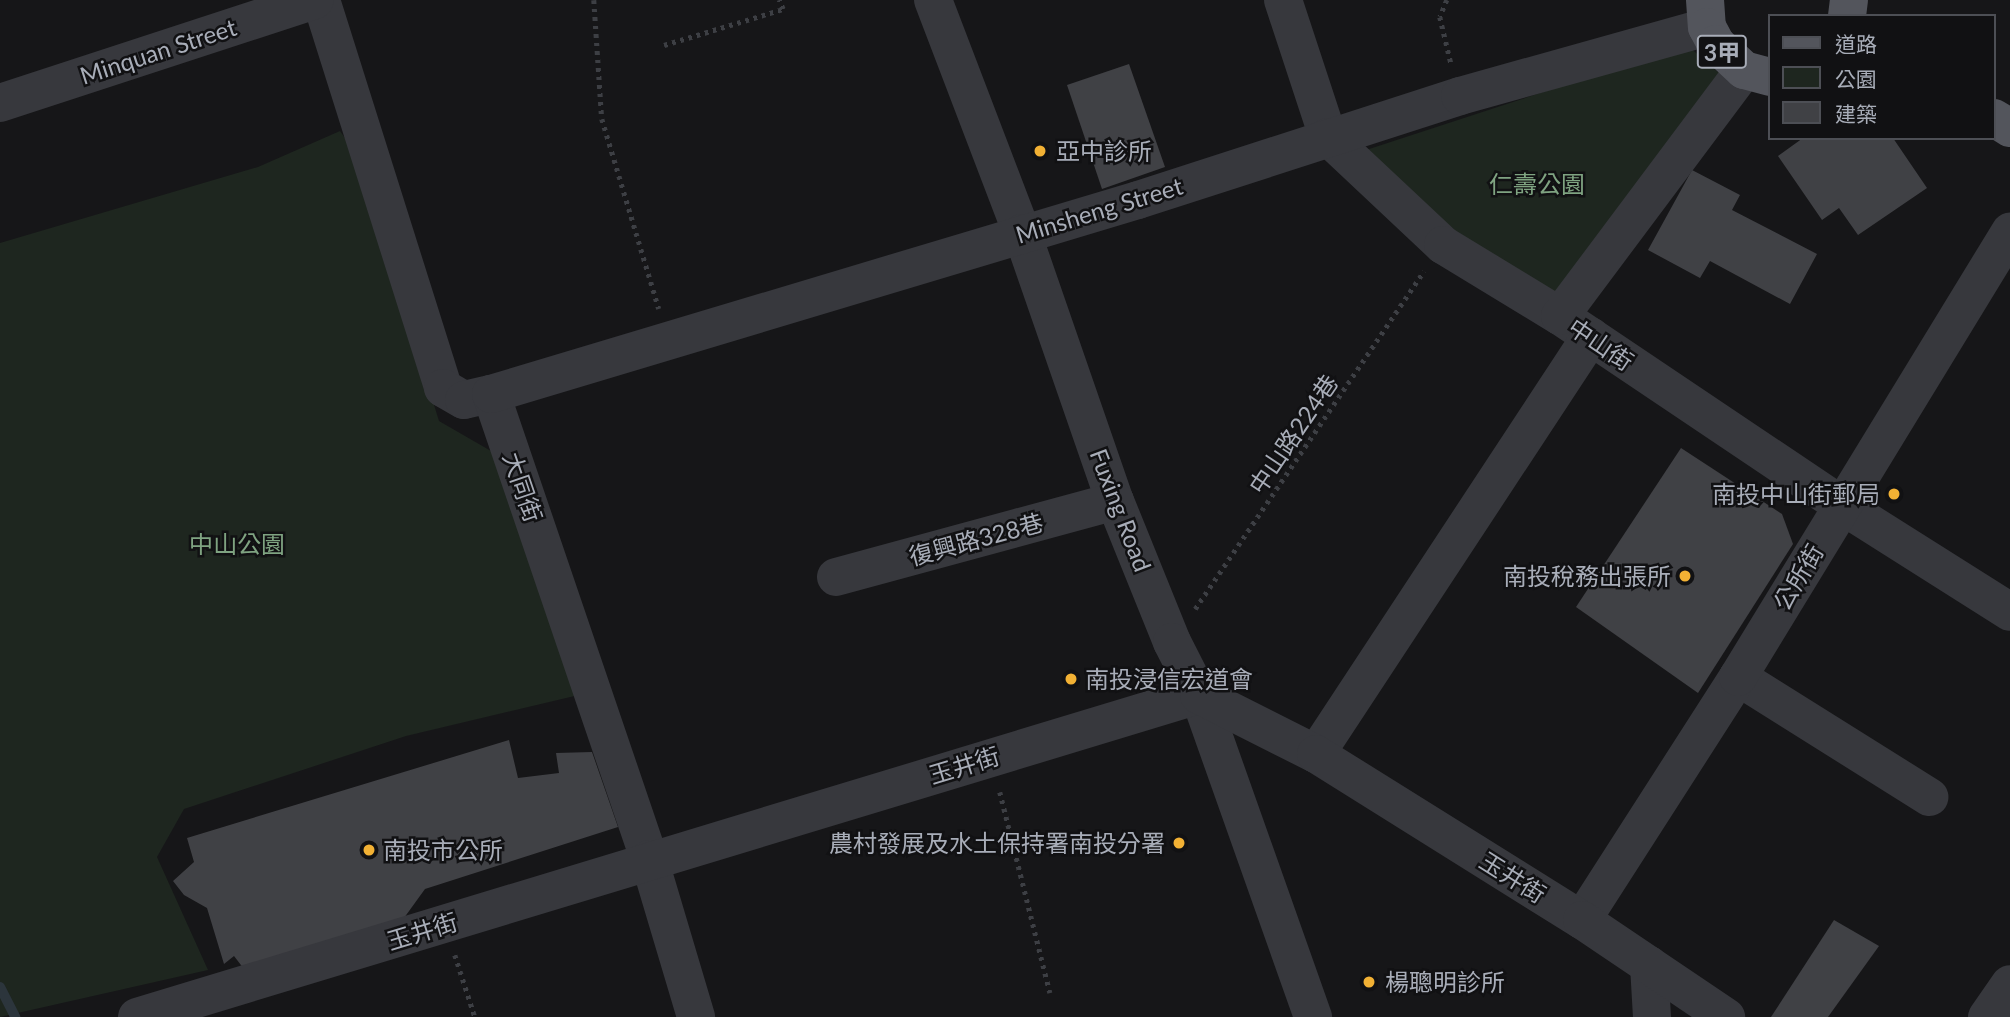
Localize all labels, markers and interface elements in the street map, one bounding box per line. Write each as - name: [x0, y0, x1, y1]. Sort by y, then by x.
- street label: Minquan Street: [76, 12, 240, 90]
- legend: [1769, 14, 1996, 140]
- text: 道路: [1835, 31, 1877, 56]
- road number: 3甲: [1696, 32, 1748, 72]
- text: 公園: [1835, 66, 1877, 91]
- text: 建築: [1835, 101, 1877, 126]
- place label: 亞中診所: [1056, 137, 1152, 165]
- marker: 亞中診所: [1030, 141, 1050, 161]
- park label: 仁壽公園: [1489, 170, 1585, 198]
- street label: Minsheng Street: [1012, 171, 1186, 249]
- street label: 中山街: [1563, 312, 1639, 376]
- street label: 中山路224巷: [1243, 369, 1343, 499]
- street label: Fuxing Road: [1084, 445, 1158, 575]
- street label: 大同街: [498, 448, 548, 526]
- place label: 南投中山街郵局: [1712, 480, 1880, 508]
- marker: 南投中山街郵局: [1886, 486, 1902, 502]
- street label: 復興路328巷: [906, 507, 1046, 571]
- park label: 中山公園: [189, 530, 285, 558]
- street label: 公所街: [1767, 539, 1829, 615]
- place label: 南投稅務出張所: [1503, 562, 1671, 590]
- marker: 南投稅務出張所: [1677, 568, 1693, 584]
- place label: 南投浸信宏道會: [1085, 665, 1253, 693]
- marker: 南投浸信宏道會: [1063, 671, 1079, 687]
- street label: 玉井街: [925, 741, 1003, 789]
- place label: 農村發展及水土保持署南投分署: [829, 829, 1165, 857]
- marker: 農村發展及水土保持署南投分署: [1171, 835, 1187, 851]
- place label: 南投市公所: [383, 836, 503, 864]
- marker: 南投市公所: [361, 842, 377, 858]
- street label: 玉井街: [1475, 846, 1551, 908]
- street label: 玉井街: [383, 907, 461, 955]
- place label: 楊聰明診所: [1385, 968, 1505, 996]
- marker: 楊聰明診所: [1359, 972, 1379, 992]

